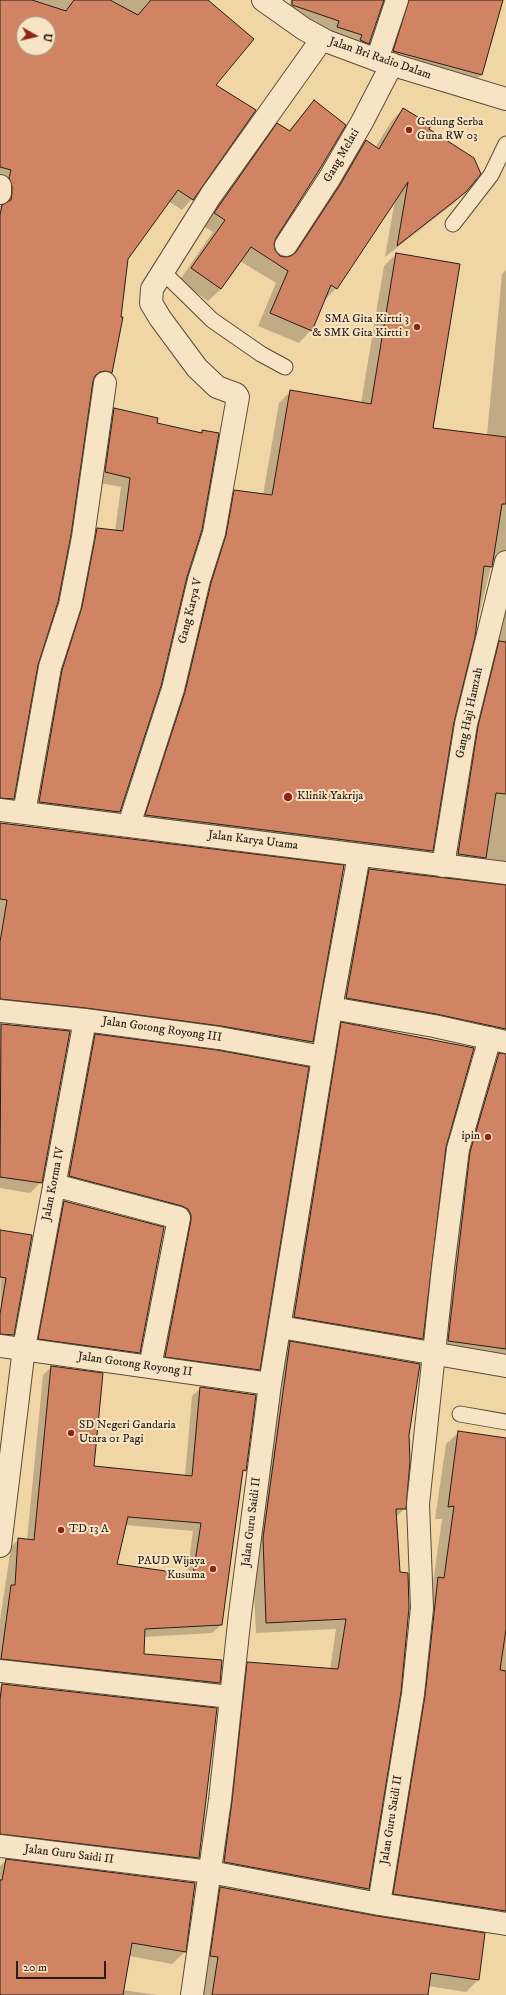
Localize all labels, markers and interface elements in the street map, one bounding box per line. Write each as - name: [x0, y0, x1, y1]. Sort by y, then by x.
- north arrow: [16, 16, 56, 56]
- text: U: [39, 32, 54, 43]
- street label: Jalan Bri Radio Dalam: [327, 35, 433, 83]
- place label: Gedung Serba Guna RW 03: [417, 116, 483, 144]
- marker: Gedung Serba Guna RW 03: [404, 125, 414, 135]
- street label: Gang Melati: [321, 127, 363, 185]
- place label: SMA Gita Kirtti 3 & SMK Gita Kirtti 1: [312, 313, 409, 341]
- marker: SMA Gita Kirtti 3 & SMK Gita Kirtti 1: [412, 322, 422, 332]
- street label: Gang Karya V: [176, 577, 206, 645]
- street label: Gang Haji Hamzah: [453, 666, 487, 760]
- place label: Klinik Yakrija: [297, 790, 363, 804]
- marker: Klinik Yakrija: [282, 791, 294, 803]
- street label: Jalan Karya Utama: [207, 828, 299, 854]
- street label: Jalan Gotong Royong III: [101, 1014, 223, 1046]
- place label: ipin: [462, 1130, 480, 1144]
- marker: ipin: [483, 1132, 493, 1142]
- street label: Jalan Korma IV: [40, 1146, 68, 1222]
- street label: Jalan Gotong Royong II: [77, 1350, 193, 1380]
- place label: SD Negeri Gandaria Utara 01 Pagi: [79, 1419, 176, 1447]
- marker: SD Negeri Gandaria Utara 01 Pagi: [66, 1428, 76, 1438]
- street label: Jalan Guru Saidi II: [239, 1476, 265, 1568]
- place label: TD 13 A: [69, 1523, 109, 1537]
- marker: TD 13 A: [56, 1525, 66, 1535]
- place label: PAUD Wijaya Kusuma: [137, 1555, 205, 1583]
- marker: PAUD Wijaya Kusuma: [208, 1564, 218, 1574]
- street label: Jalan Guru Saidi II: [378, 1774, 406, 1866]
- street label: Jalan Guru Saidi II: [23, 1842, 115, 1868]
- scale bar: [18, 1953, 108, 1979]
- text: 20 m: [23, 1960, 47, 1975]

